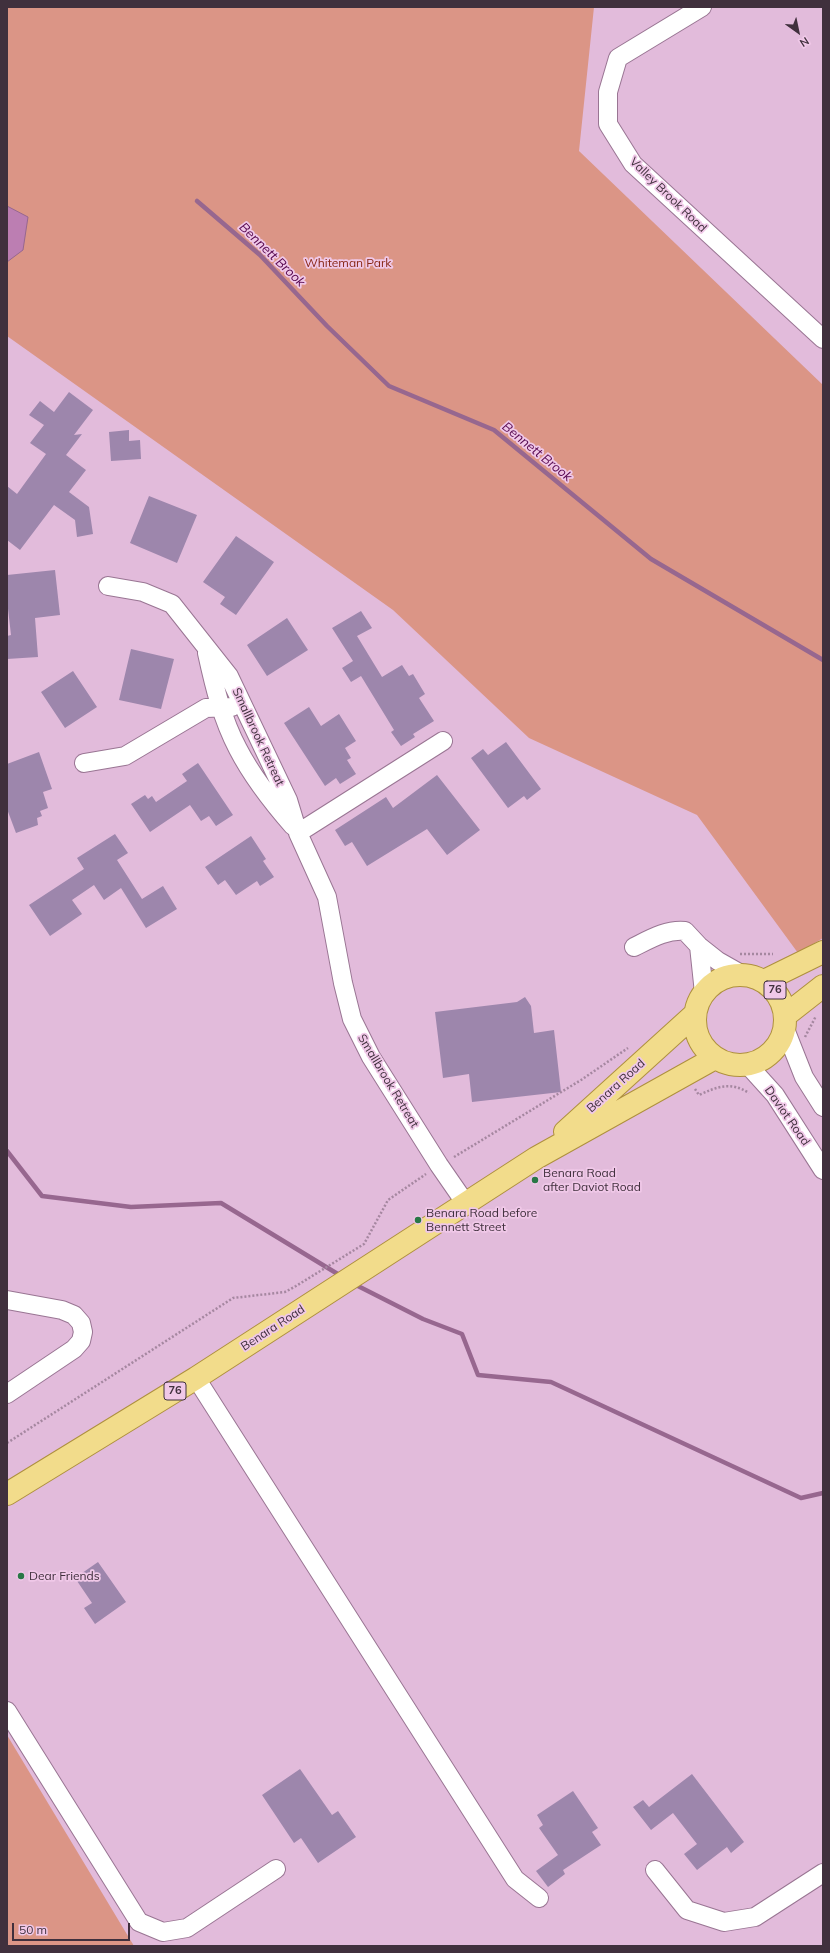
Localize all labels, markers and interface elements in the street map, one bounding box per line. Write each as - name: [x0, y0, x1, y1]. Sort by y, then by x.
- north arrow: [778, 12, 818, 52]
- text: N: [797, 34, 812, 50]
- street label: Valley Brook Road: [627, 155, 709, 235]
- water label: Bennett Brook: [236, 220, 308, 290]
- park label: Whiteman Park: [304, 256, 392, 270]
- water label: Bennett Brook: [499, 419, 575, 485]
- street label: Smallbrook Retreat: [229, 686, 287, 788]
- road number: 76: [764, 981, 786, 999]
- street label: Smallbrook Retreat: [354, 1032, 422, 1130]
- street label: Benara Road: [584, 1056, 648, 1116]
- street label: Daviot Road: [761, 1084, 813, 1148]
- place label: Benara Road after Daviot Road: [543, 1166, 641, 1194]
- marker: Benara Road after Daviot Road: [530, 1175, 540, 1185]
- place label: Benara Road before Bennett Street: [426, 1206, 537, 1234]
- marker: Benara Road before Bennett Street: [413, 1215, 423, 1225]
- street label: Benara Road: [238, 1302, 308, 1354]
- road number: 76: [164, 1382, 186, 1400]
- place label: Dear Friends: [29, 1569, 100, 1583]
- marker: Dear Friends: [16, 1571, 26, 1581]
- scale bar: [14, 1915, 132, 1941]
- text: 50 m: [19, 1922, 47, 1937]

